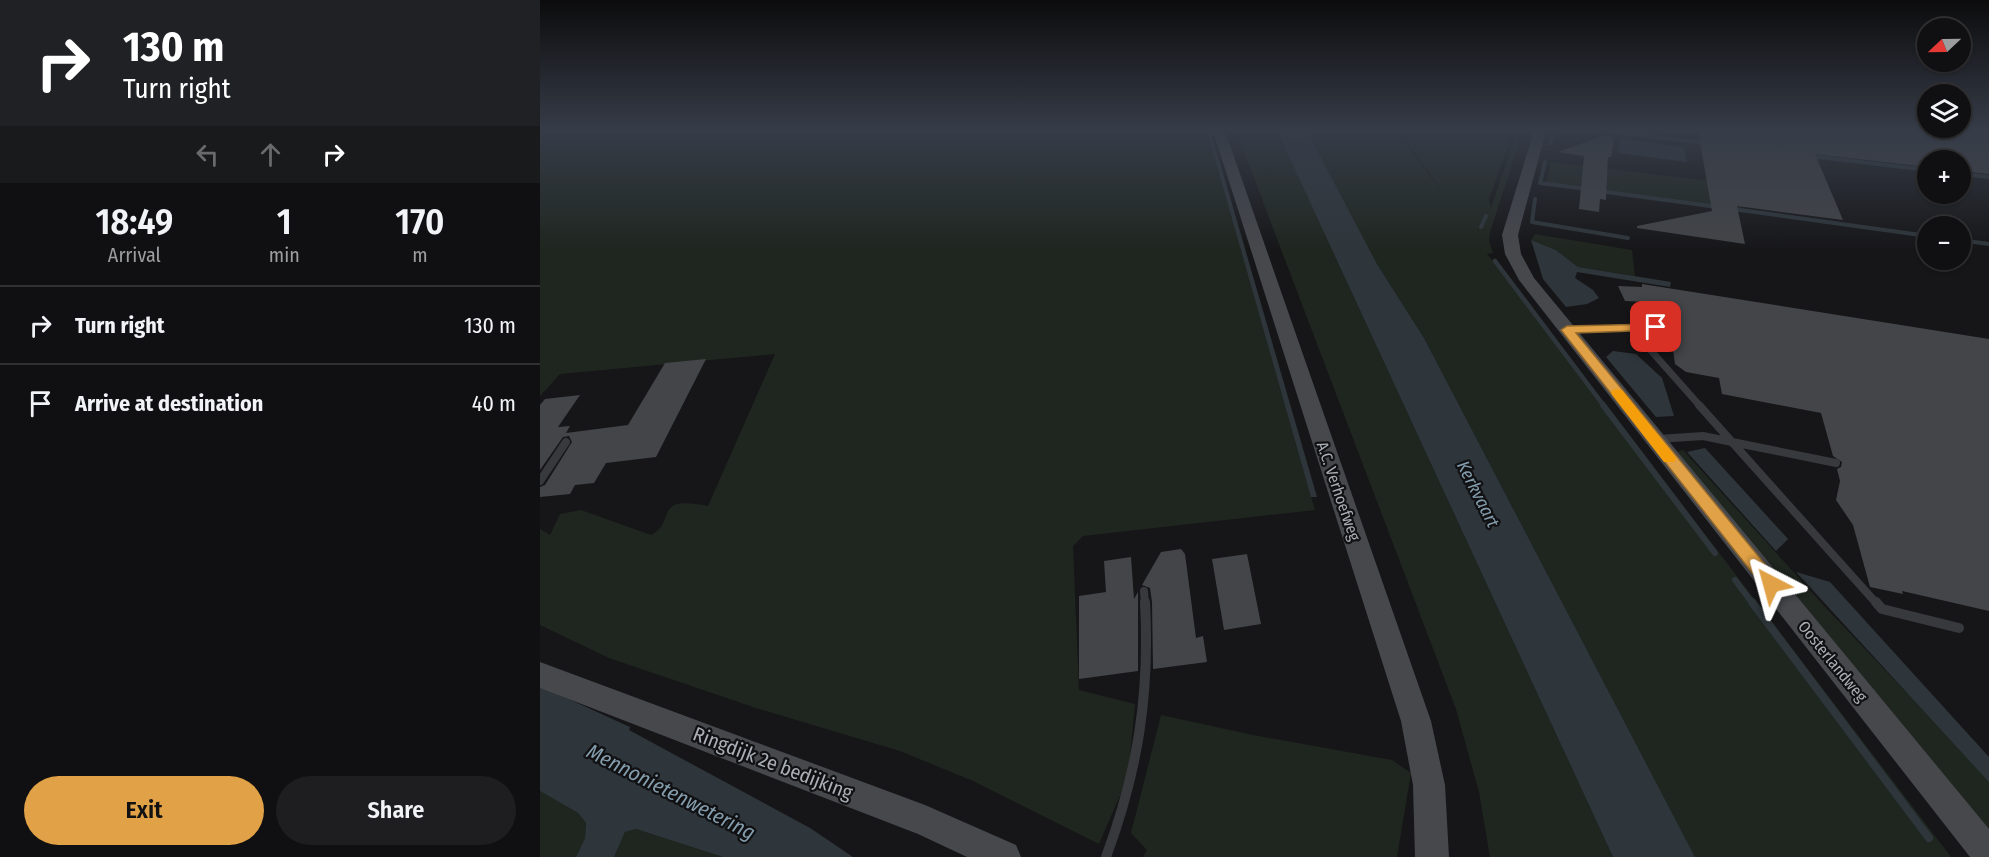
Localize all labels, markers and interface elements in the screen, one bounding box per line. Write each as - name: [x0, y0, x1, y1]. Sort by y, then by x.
- north arrow: [1917, 18, 1971, 72]
- map controls: [1917, 18, 1971, 270]
- text: 130 m: [123, 22, 224, 72]
- icon: right: [24, 24, 102, 102]
- text: Turn right: [123, 73, 231, 105]
- button: layers: [1917, 84, 1971, 138]
- icon: left: [191, 138, 224, 171]
- icon: ahead: [254, 138, 287, 171]
- icon: right: [317, 138, 350, 171]
- button: +: [1917, 150, 1971, 204]
- text: 18:49: [96, 200, 173, 244]
- text: 1: [277, 200, 292, 244]
- text: 170: [395, 200, 444, 244]
- button: −: [1917, 216, 1971, 270]
- text: Arrival: [108, 243, 161, 267]
- text: min: [269, 243, 300, 267]
- text: m: [412, 243, 428, 267]
- pin: [1630, 301, 1681, 352]
- icon: right: [24, 309, 57, 342]
- icon: arrive: [1639, 310, 1672, 343]
- text: Turn right: [75, 312, 164, 339]
- text: 130 m: [464, 312, 516, 339]
- icon: arrive: [24, 387, 57, 420]
- text: Arrive at destination: [75, 390, 263, 417]
- text: 40 m: [472, 390, 516, 417]
- street label: A.C. Verhoefweg: [1313, 439, 1365, 544]
- water label: Kerkvaart: [1452, 457, 1504, 531]
- position arrow: [1739, 552, 1803, 616]
- street label: Oosterlandweg: [1794, 617, 1871, 706]
- street label: Ringdijk 2e bedijking: [690, 722, 857, 805]
- water label: Mennonietenwetering: [582, 738, 760, 846]
- button: Exit: [24, 776, 264, 845]
- button: Share: [276, 776, 516, 845]

